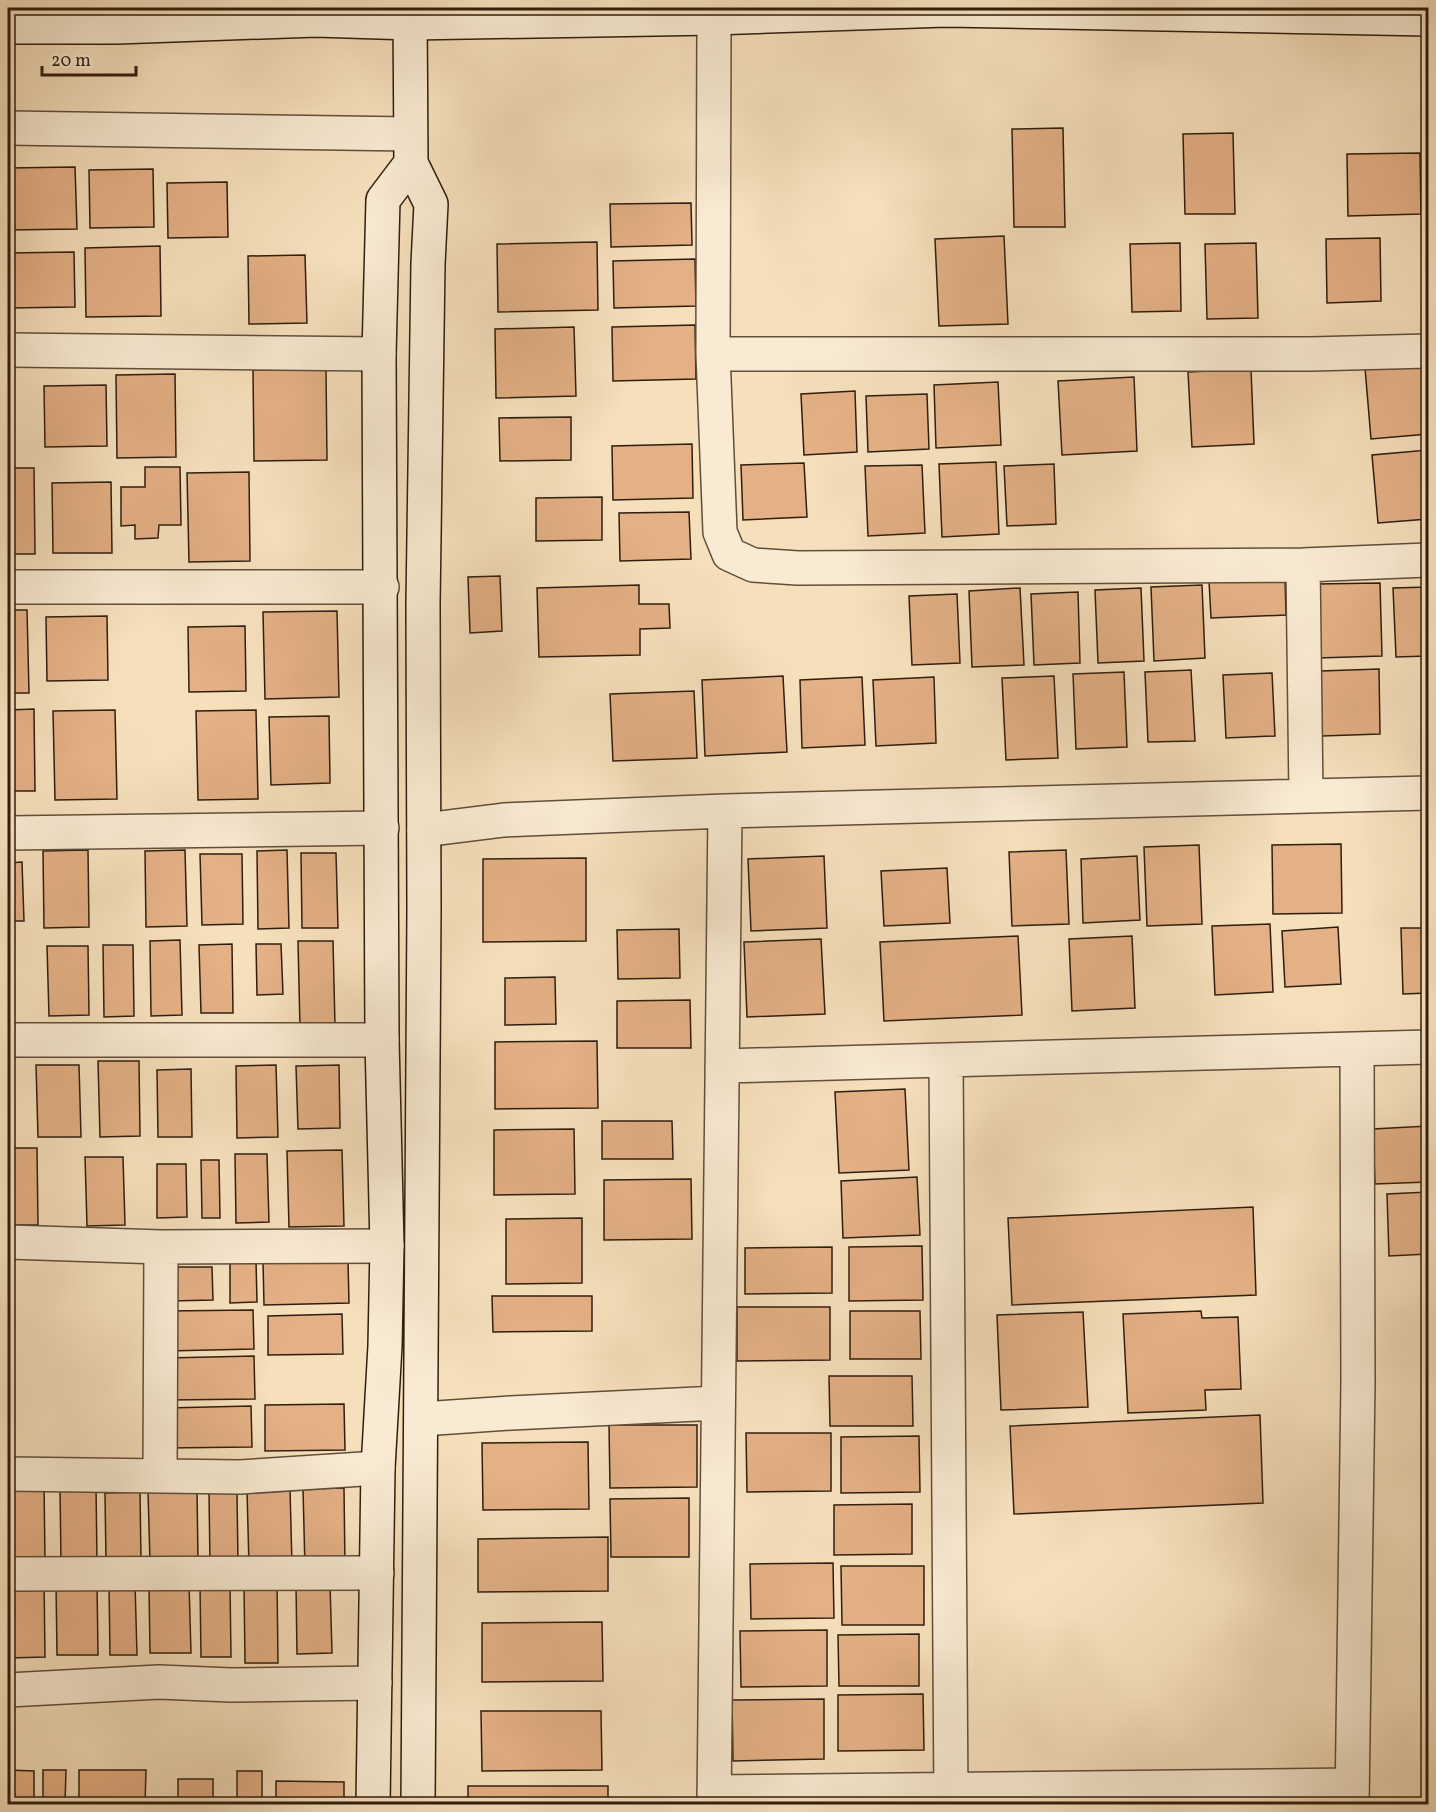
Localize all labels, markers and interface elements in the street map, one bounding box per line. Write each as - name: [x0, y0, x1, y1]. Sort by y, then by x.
- scale bar: [42, 39, 136, 77]
- text: 20 m: [51, 49, 91, 74]

